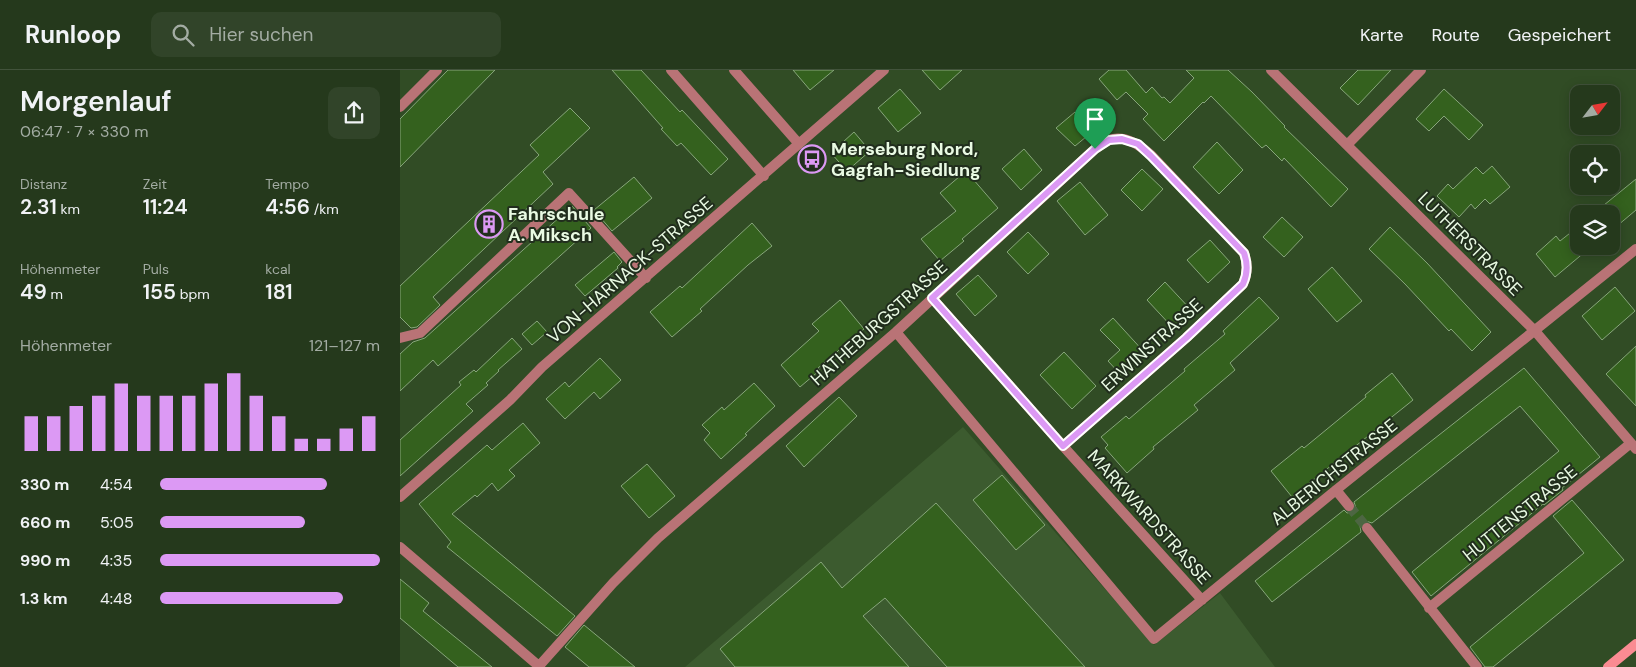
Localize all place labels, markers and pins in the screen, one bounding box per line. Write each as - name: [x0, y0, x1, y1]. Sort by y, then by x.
- pin: [1074, 98, 1116, 149]
- place label: Merseburg Nord, Gagfah-Siedlung: [831, 137, 981, 182]
- bus stop icon: Merseburg Nord, Gagfah-Siedlung: [797, 144, 827, 174]
- place label: Fahrschule A. Miksch: [508, 202, 605, 247]
- building icon: Fahrschule A. Miksch: [474, 209, 504, 239]

